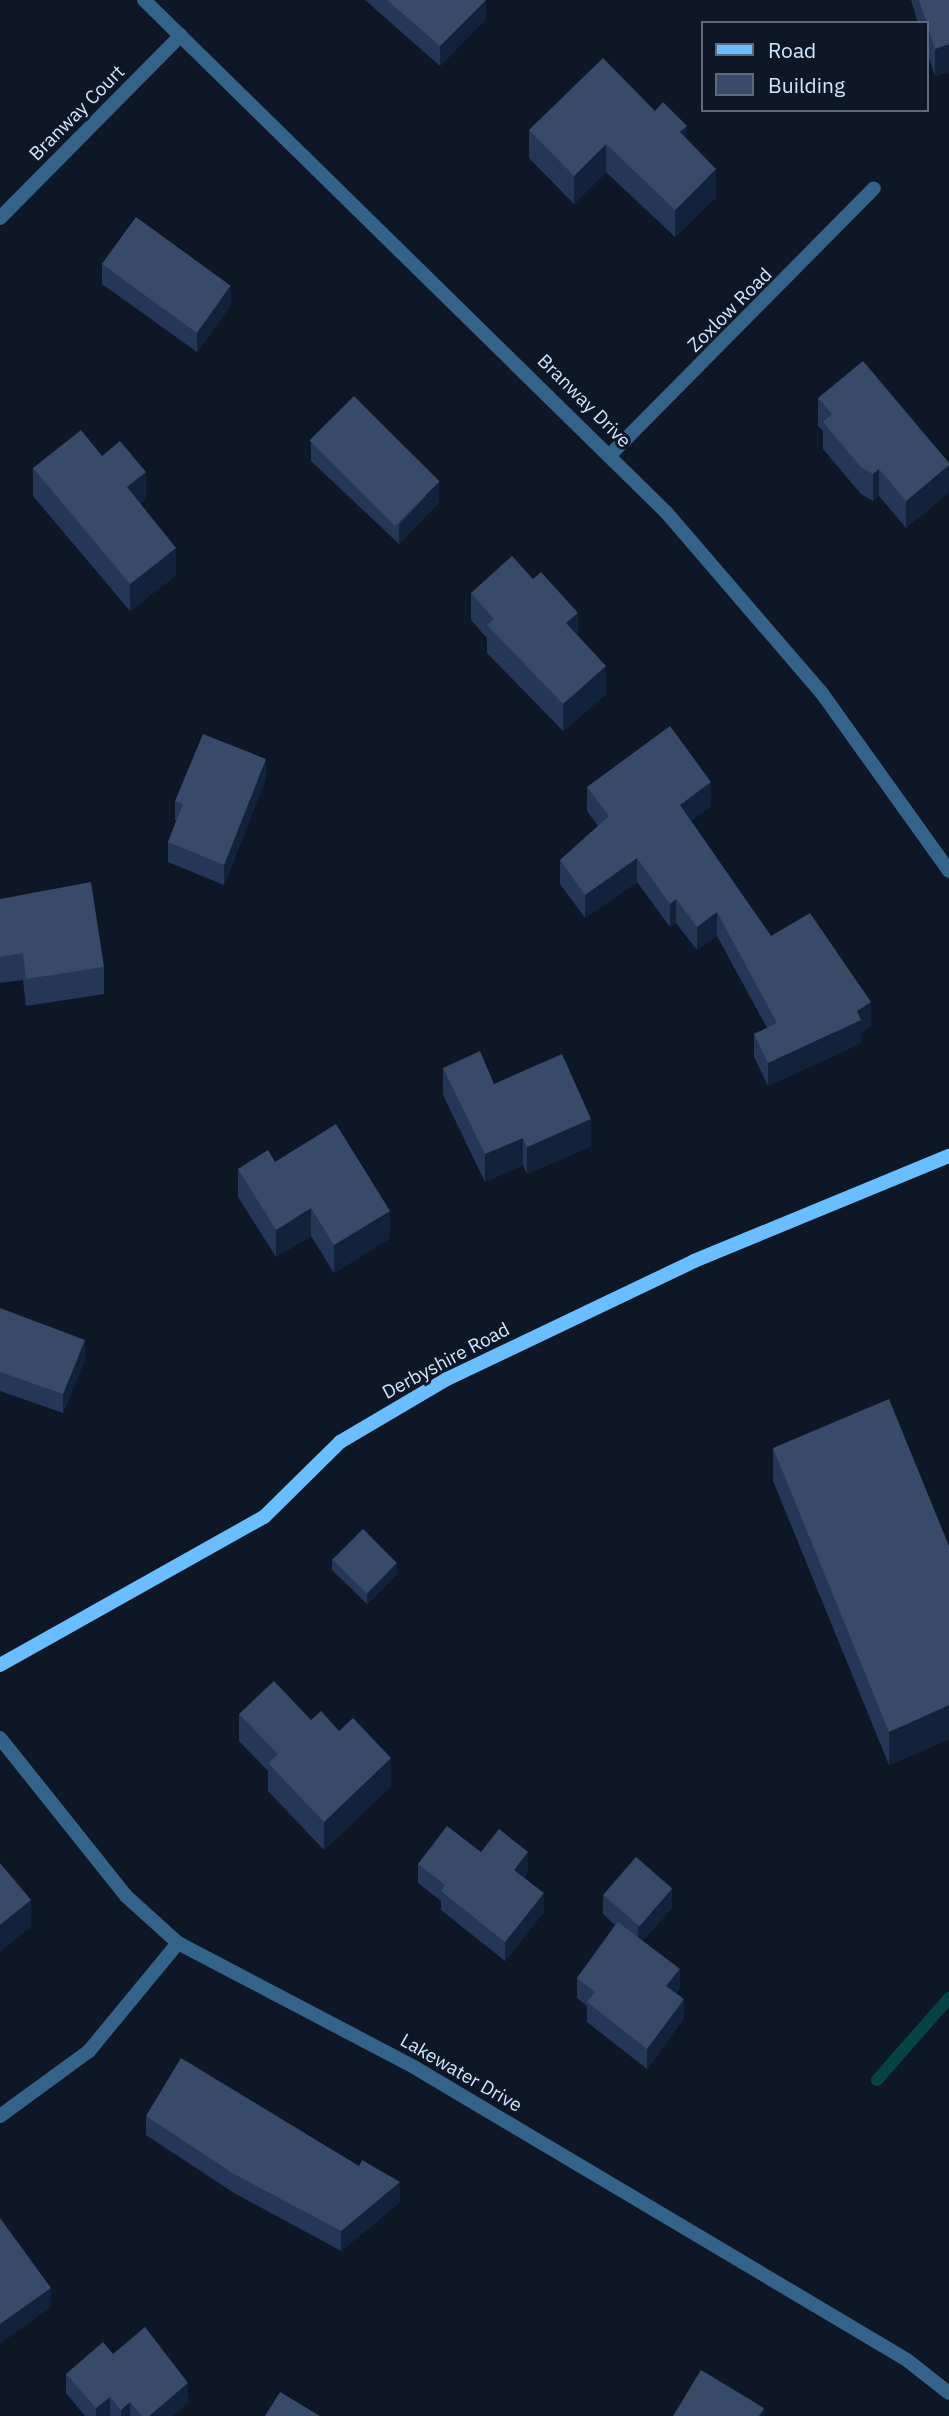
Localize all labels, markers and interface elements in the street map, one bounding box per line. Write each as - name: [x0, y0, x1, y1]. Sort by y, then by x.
- legend: [701, 21, 928, 112]
- text: Road: [768, 36, 816, 64]
- street label: Branway Court: [25, 61, 129, 165]
- text: Building: [768, 71, 845, 99]
- street label: Zoxlow Road: [683, 263, 777, 357]
- street label: Branway Drive: [533, 350, 635, 452]
- street label: Derbyshire Road: [379, 1318, 513, 1404]
- street label: Lakewater Drive: [396, 2029, 526, 2117]

